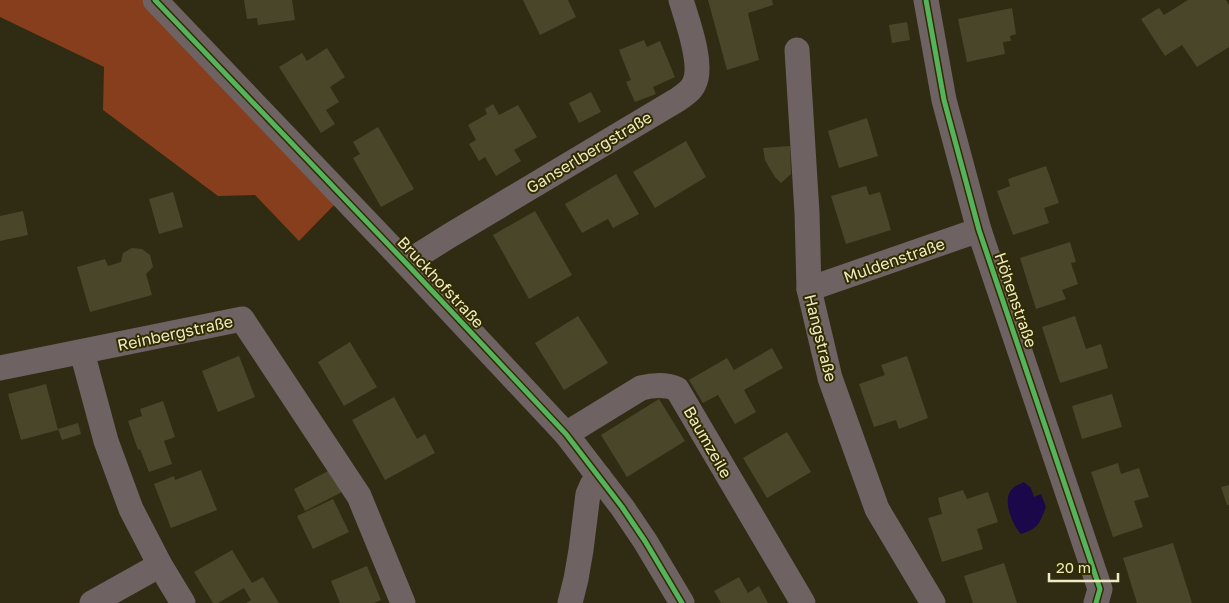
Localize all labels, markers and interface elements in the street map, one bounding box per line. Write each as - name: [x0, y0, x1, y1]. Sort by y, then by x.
- street label: Ganserlbergstraße: [523, 107, 655, 197]
- street label: Bruckhofstraße: [393, 232, 489, 332]
- street label: Muldenstraße: [841, 233, 947, 287]
- street label: Höhenstraße: [990, 250, 1042, 350]
- street label: Hangstraße: [800, 292, 842, 384]
- street label: Reinbergstraße: [115, 311, 235, 355]
- street label: Baumzeile: [679, 403, 737, 481]
- scale bar: [1049, 550, 1118, 582]
- text: 20 m: [1056, 558, 1091, 576]

